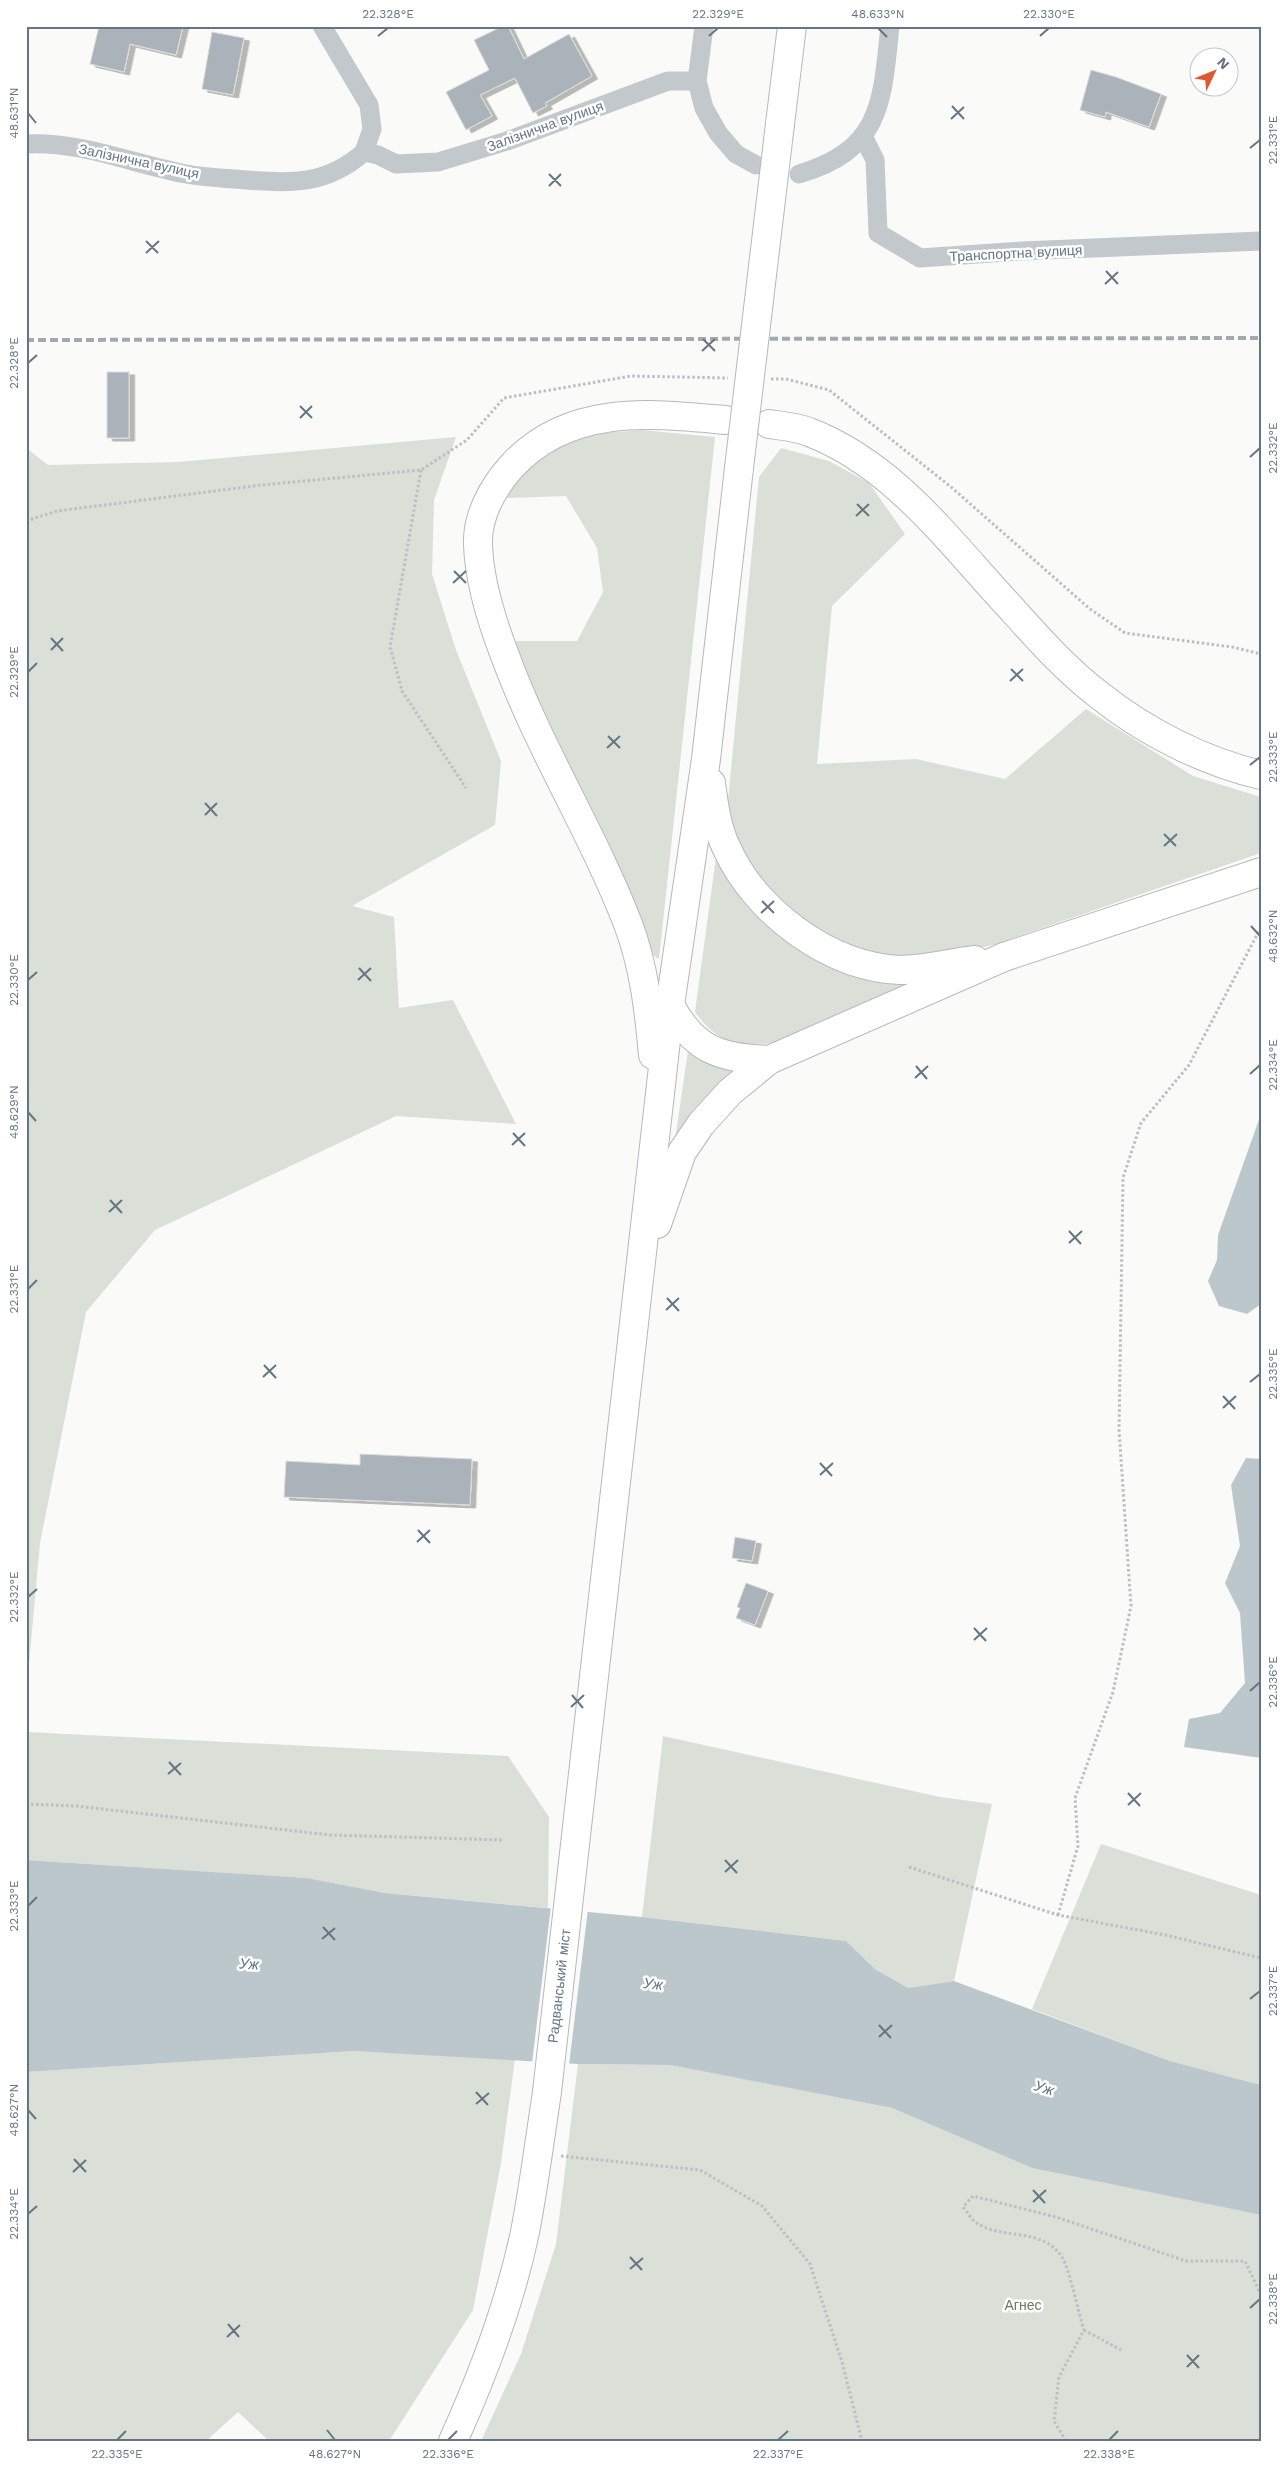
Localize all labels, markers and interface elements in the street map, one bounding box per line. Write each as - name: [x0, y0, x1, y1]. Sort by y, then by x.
- text: 22.328°E: [362, 7, 414, 21]
- text: 22.329°E: [692, 7, 744, 21]
- text: 48.633°N: [851, 7, 905, 21]
- text: 22.330°E: [1023, 7, 1075, 21]
- north arrow: [1190, 48, 1240, 98]
- text: N: [1214, 54, 1233, 72]
- text: 48.631°N: [7, 87, 21, 139]
- street label: Залізнична вулиця: [485, 98, 605, 154]
- text: 22.331°E: [1266, 115, 1280, 165]
- street label: Залізнична вулиця: [77, 140, 201, 182]
- street label: Транспортна вулиця: [949, 242, 1083, 264]
- text: 22.328°E: [7, 337, 21, 389]
- text: 22.332°E: [1266, 422, 1280, 474]
- text: 22.329°E: [7, 646, 21, 698]
- text: 22.333°E: [1266, 731, 1280, 783]
- text: 48.632°N: [1266, 909, 1280, 963]
- text: 22.330°E: [7, 954, 21, 1006]
- text: 22.334°E: [1266, 1039, 1280, 1091]
- text: 48.629°N: [7, 1085, 21, 1139]
- text: 22.331°E: [7, 1264, 21, 1314]
- text: 22.335°E: [1266, 1348, 1280, 1400]
- text: 22.332°E: [7, 1571, 21, 1623]
- text: 22.336°E: [1266, 1656, 1280, 1708]
- text: 22.333°E: [7, 1880, 21, 1932]
- street label: Радванський міст: [545, 1927, 573, 2044]
- water label: Уж: [238, 1954, 260, 1974]
- text: 22.337°E: [1266, 1965, 1280, 2016]
- water label: Уж: [641, 1974, 664, 1994]
- water label: Уж: [1031, 2076, 1057, 2100]
- text: 48.627°N: [7, 2084, 21, 2136]
- text: 22.334°E: [7, 2188, 21, 2240]
- text: 22.338°E: [1266, 2273, 1280, 2325]
- park label: Агнес: [1005, 2297, 1041, 2313]
- text: 22.335°E: [91, 2447, 143, 2461]
- text: 48.627°N: [309, 2447, 361, 2461]
- text: 22.336°E: [422, 2447, 474, 2461]
- text: 22.337°E: [753, 2447, 804, 2461]
- text: 22.338°E: [1083, 2447, 1135, 2461]

